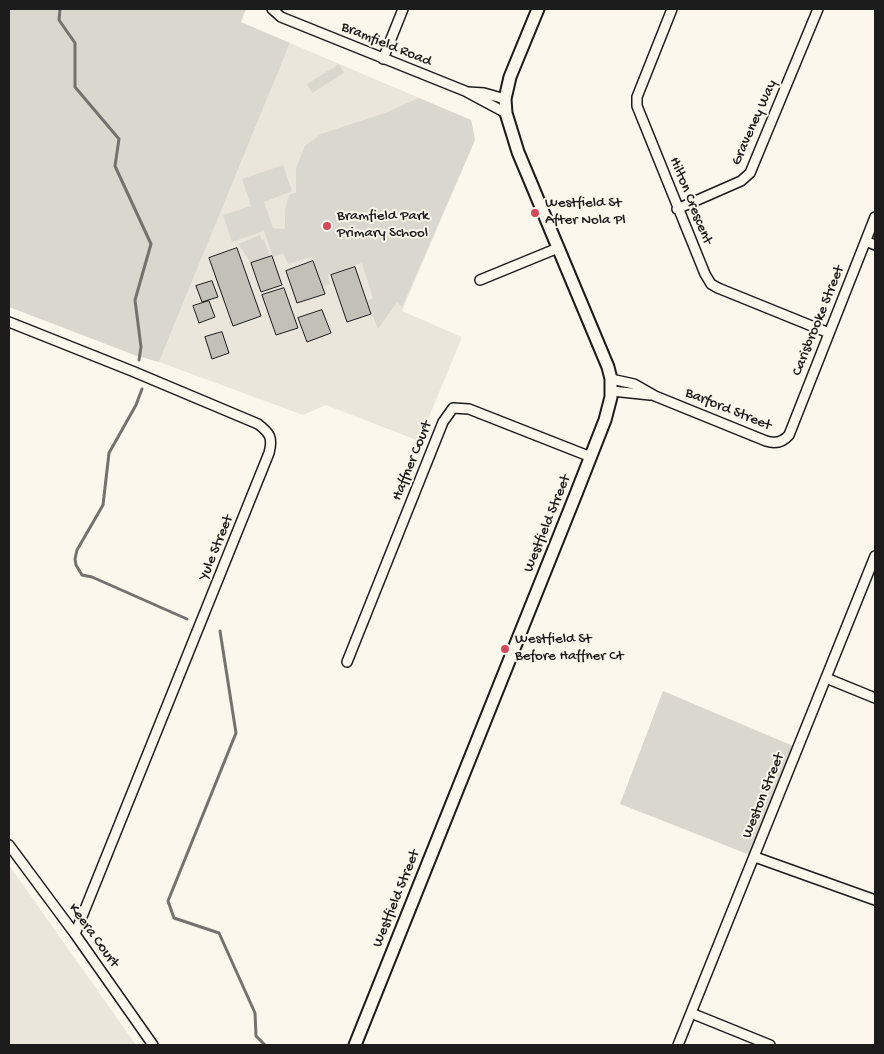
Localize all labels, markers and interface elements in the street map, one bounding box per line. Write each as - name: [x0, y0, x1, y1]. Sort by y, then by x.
- street label: Bramfield Road: [338, 19, 434, 71]
- street label: Graveney Way: [728, 77, 782, 169]
- street label: Hilton Crescent: [664, 155, 716, 247]
- place label: Westfield St After Nola Pl: [545, 195, 626, 230]
- marker: Westfield St After Nola Pl: [529, 207, 541, 219]
- place label: Bramfield Park Primary School: [337, 208, 429, 243]
- marker: Bramfield Park Primary School: [321, 220, 333, 232]
- street label: Carisbrooke Street: [789, 263, 849, 379]
- street label: Barford Street: [682, 385, 774, 435]
- street label: Haffner Court: [389, 419, 437, 503]
- street label: Westfield Street: [520, 473, 576, 575]
- street label: Yule Street: [196, 513, 238, 583]
- place label: Westfield St Before Haffner Ct: [515, 631, 623, 666]
- marker: Westfield St Before Haffner Ct: [499, 643, 511, 655]
- street label: Weston Street: [739, 751, 789, 841]
- street label: Westfield Street: [369, 848, 425, 950]
- street label: Keera Court: [64, 900, 122, 972]

